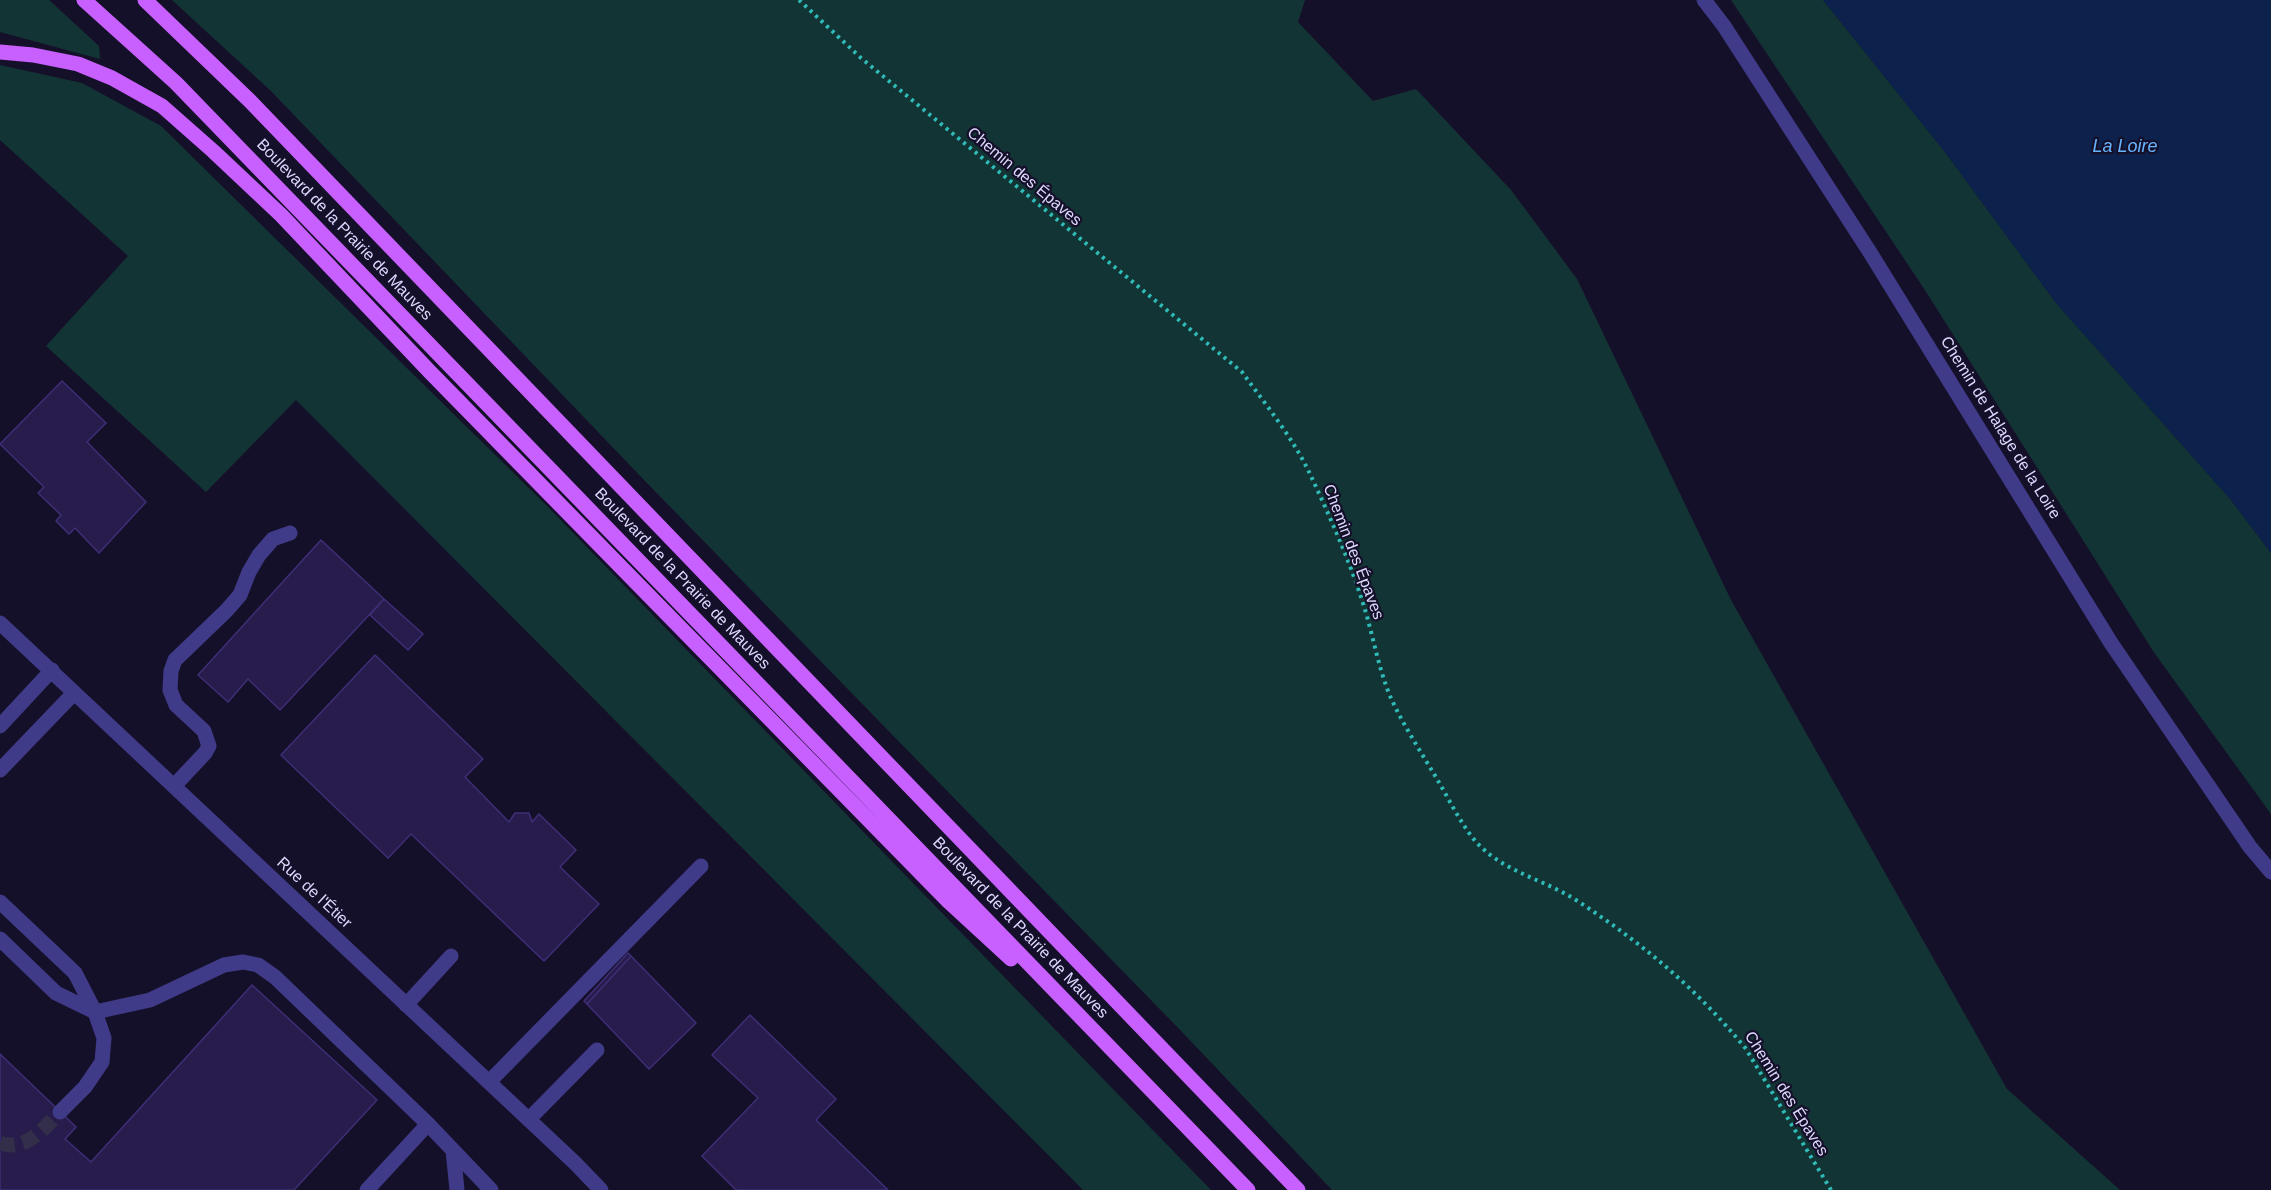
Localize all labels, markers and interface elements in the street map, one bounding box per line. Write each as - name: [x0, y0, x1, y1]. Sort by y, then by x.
- street label: Chemin des Épaves: [963, 124, 1085, 230]
- street label: Boulevard de la Prairie de Mauves: [252, 135, 436, 325]
- water label: La Loire: [2092, 136, 2158, 158]
- street label: Chemin de Halage de la Loire: [1936, 333, 2064, 523]
- street label: Chemin des Épaves: [1318, 482, 1388, 622]
- street label: Boulevard de la Prairie de Mauves: [590, 484, 774, 674]
- street label: Boulevard de la Prairie de Mauves: [928, 833, 1112, 1023]
- street label: Rue de l'Étier: [273, 853, 355, 933]
- street label: Chemin des Épaves: [1740, 1028, 1832, 1160]

